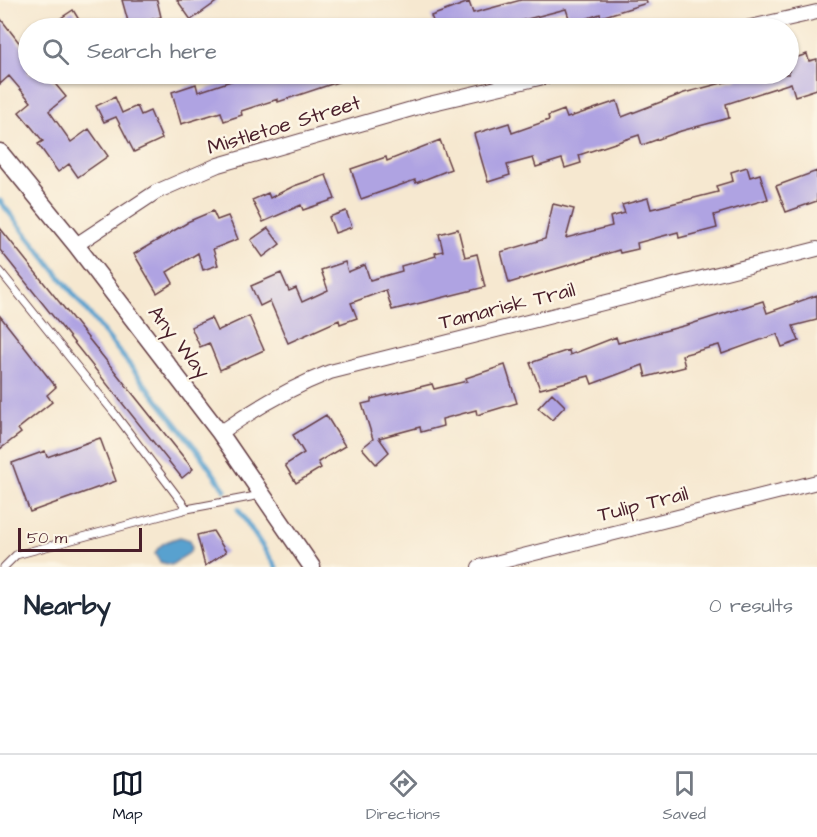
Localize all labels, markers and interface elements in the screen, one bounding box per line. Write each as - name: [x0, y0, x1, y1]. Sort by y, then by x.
- search box: [18, 18, 799, 84]
- icon: search: [39, 35, 72, 68]
- text: Search here: [87, 36, 217, 67]
- street label: Mistletoe Street: [204, 88, 365, 162]
- street label: Tamarisk Trail: [436, 275, 578, 337]
- street label: Any Way: [140, 299, 217, 386]
- street label: Tulip Trail: [595, 479, 691, 530]
- scale bar: [18, 525, 142, 552]
- text: 50 m: [27, 527, 67, 549]
- text: Nearby: [24, 588, 111, 624]
- text: 0 results: [709, 592, 793, 620]
- tab: Map: [111, 767, 144, 825]
- tab: Directions: [366, 767, 440, 825]
- tab: Saved: [662, 767, 706, 825]

